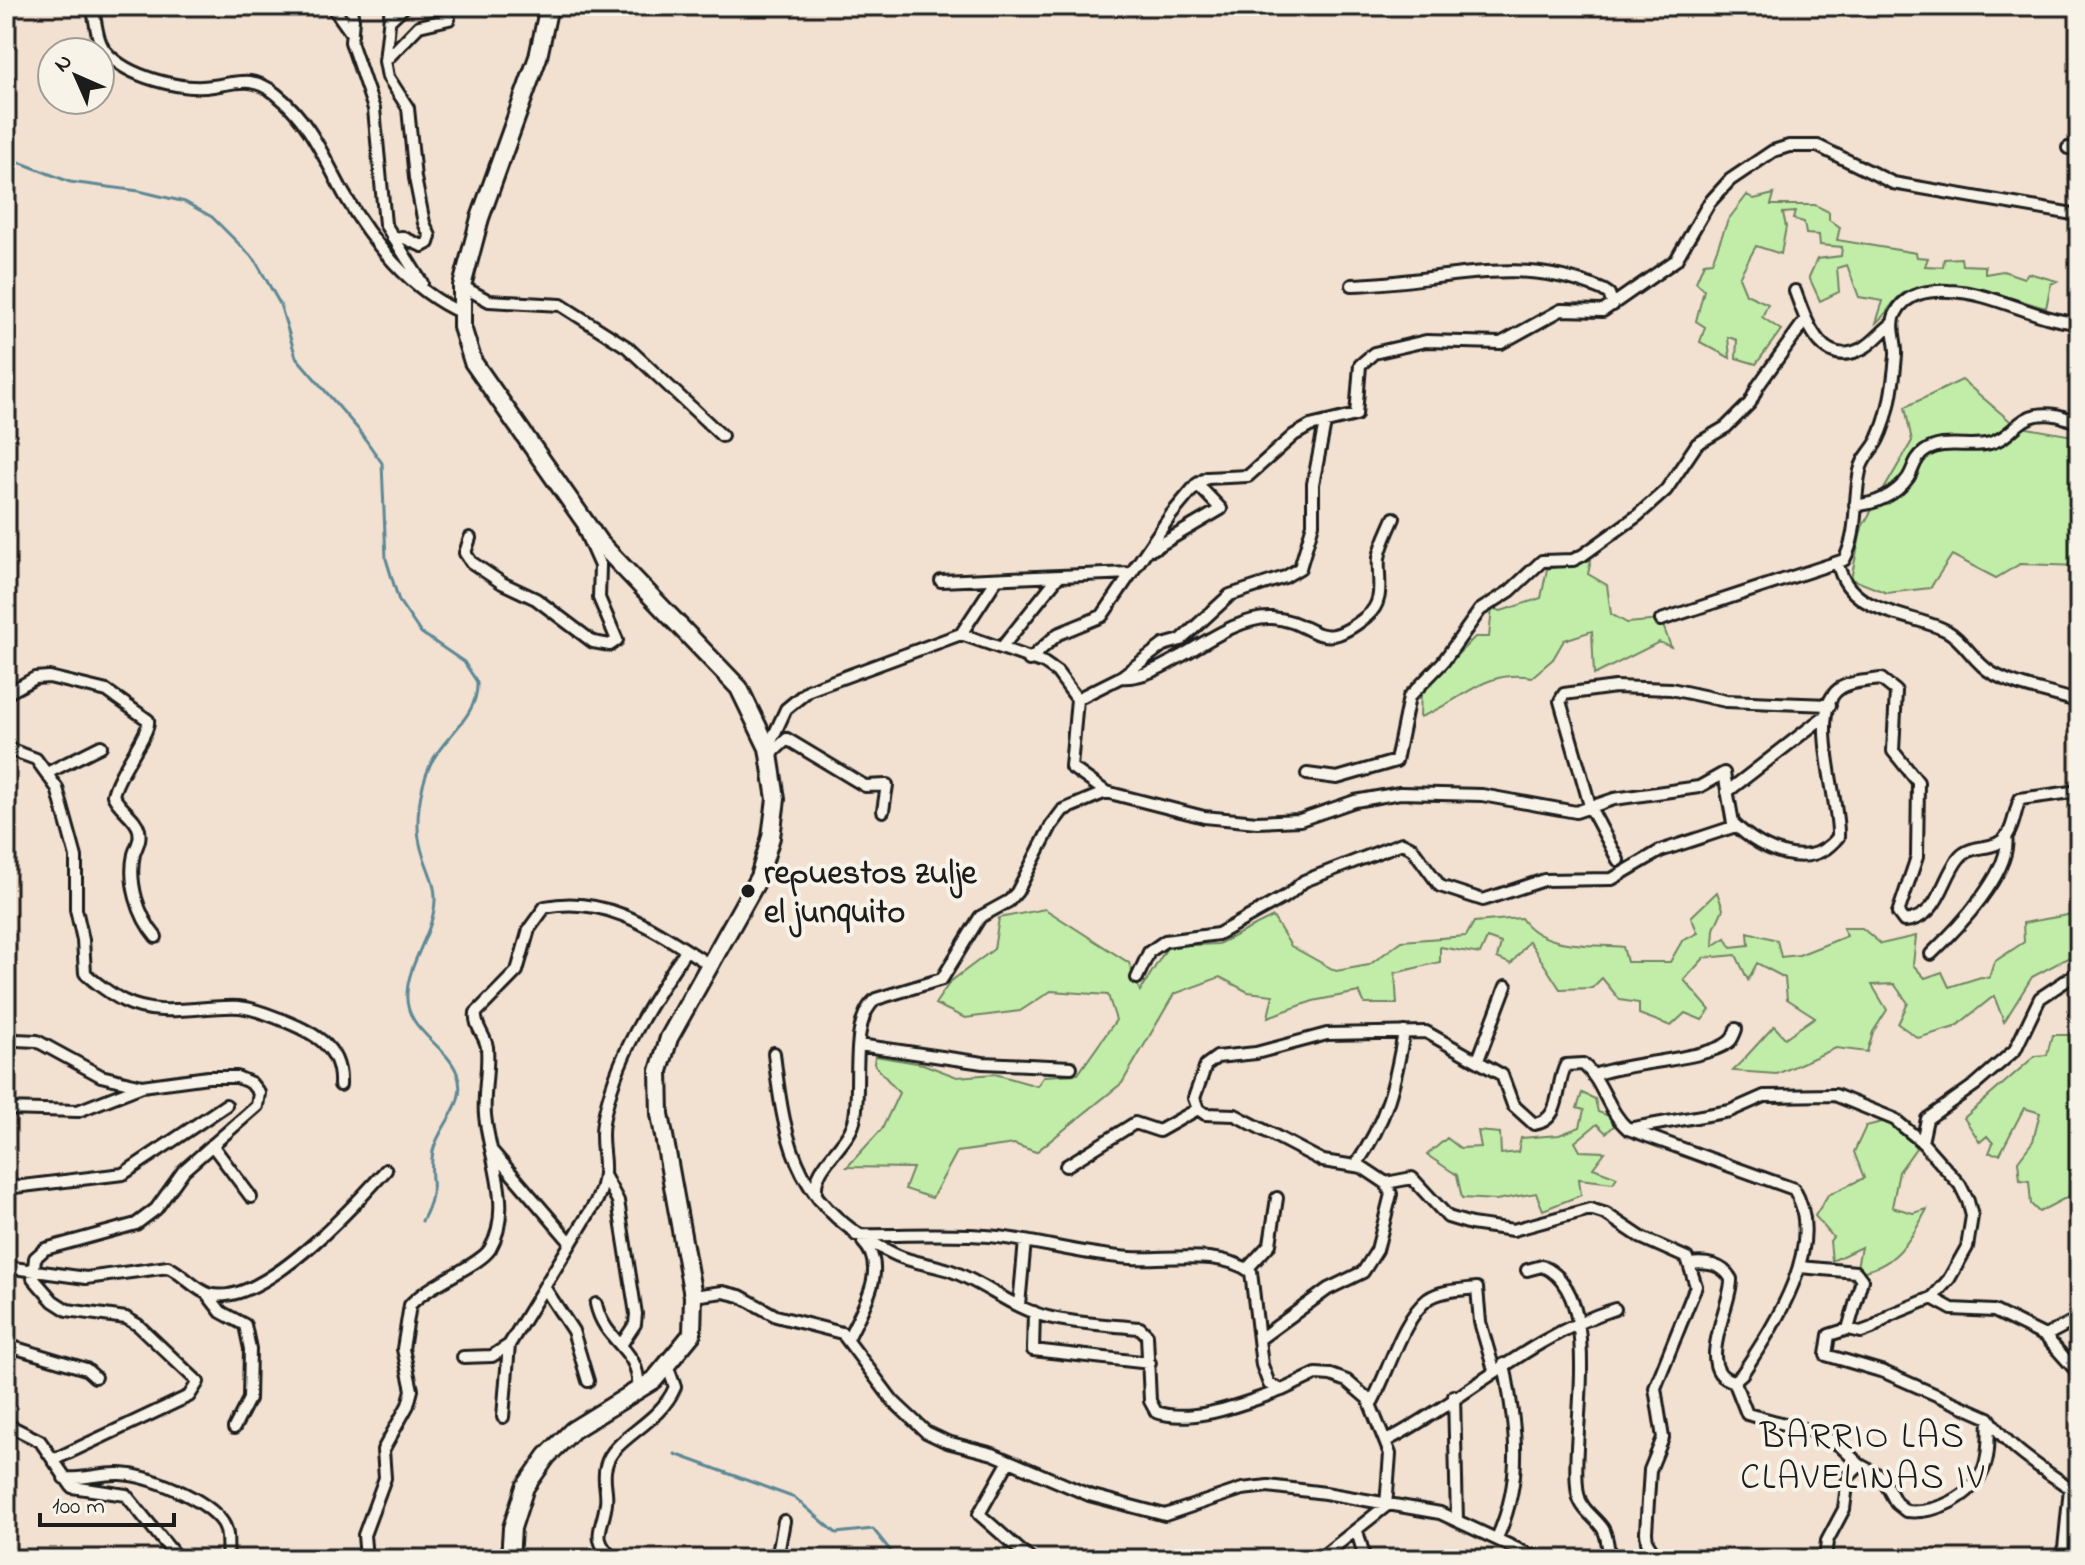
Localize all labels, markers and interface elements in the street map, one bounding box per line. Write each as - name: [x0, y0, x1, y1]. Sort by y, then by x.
- north arrow: [36, 36, 116, 116]
- text: N: [47, 47, 81, 81]
- place label: repuestos zulje el junquito: [764, 850, 977, 939]
- marker: repuestos zulje el junquito: [739, 882, 757, 900]
- district label: BARRIO LAS CLAVELINAS IV: [1740, 1412, 1986, 1506]
- scale bar: [40, 1477, 174, 1527]
- text: 100 m: [52, 1490, 105, 1525]

